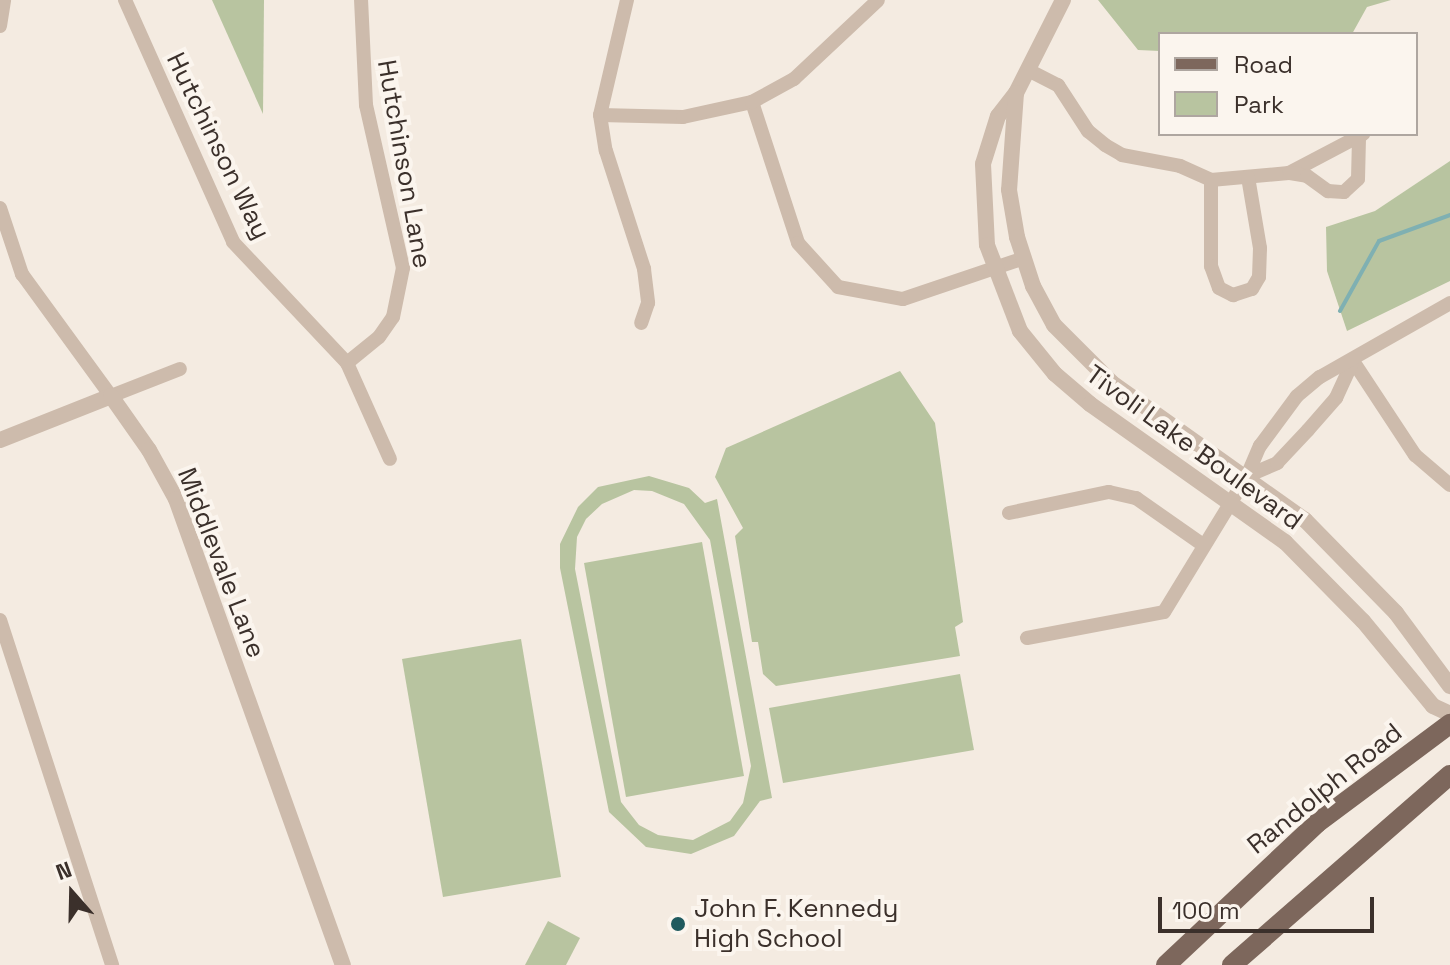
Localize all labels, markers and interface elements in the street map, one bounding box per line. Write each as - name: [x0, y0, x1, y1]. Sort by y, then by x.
- legend: [1158, 32, 1418, 136]
- street label: Hutchinson Way: [159, 48, 277, 244]
- text: Road: [1234, 49, 1293, 80]
- street label: Hutchinson Lane: [370, 57, 438, 271]
- text: Park: [1234, 89, 1284, 120]
- street label: Tivoli Lake Boulevard: [1080, 359, 1308, 537]
- street label: Middlevale Lane: [170, 464, 272, 662]
- street label: Randolph Road: [1241, 717, 1409, 861]
- north arrow: [32, 853, 112, 933]
- text: N: [52, 855, 76, 886]
- scale bar: [1162, 881, 1378, 931]
- place label: John F. Kennedy High School: [694, 893, 899, 954]
- text: 100 m: [1172, 895, 1240, 926]
- marker: John F. Kennedy High School: [669, 915, 687, 933]

